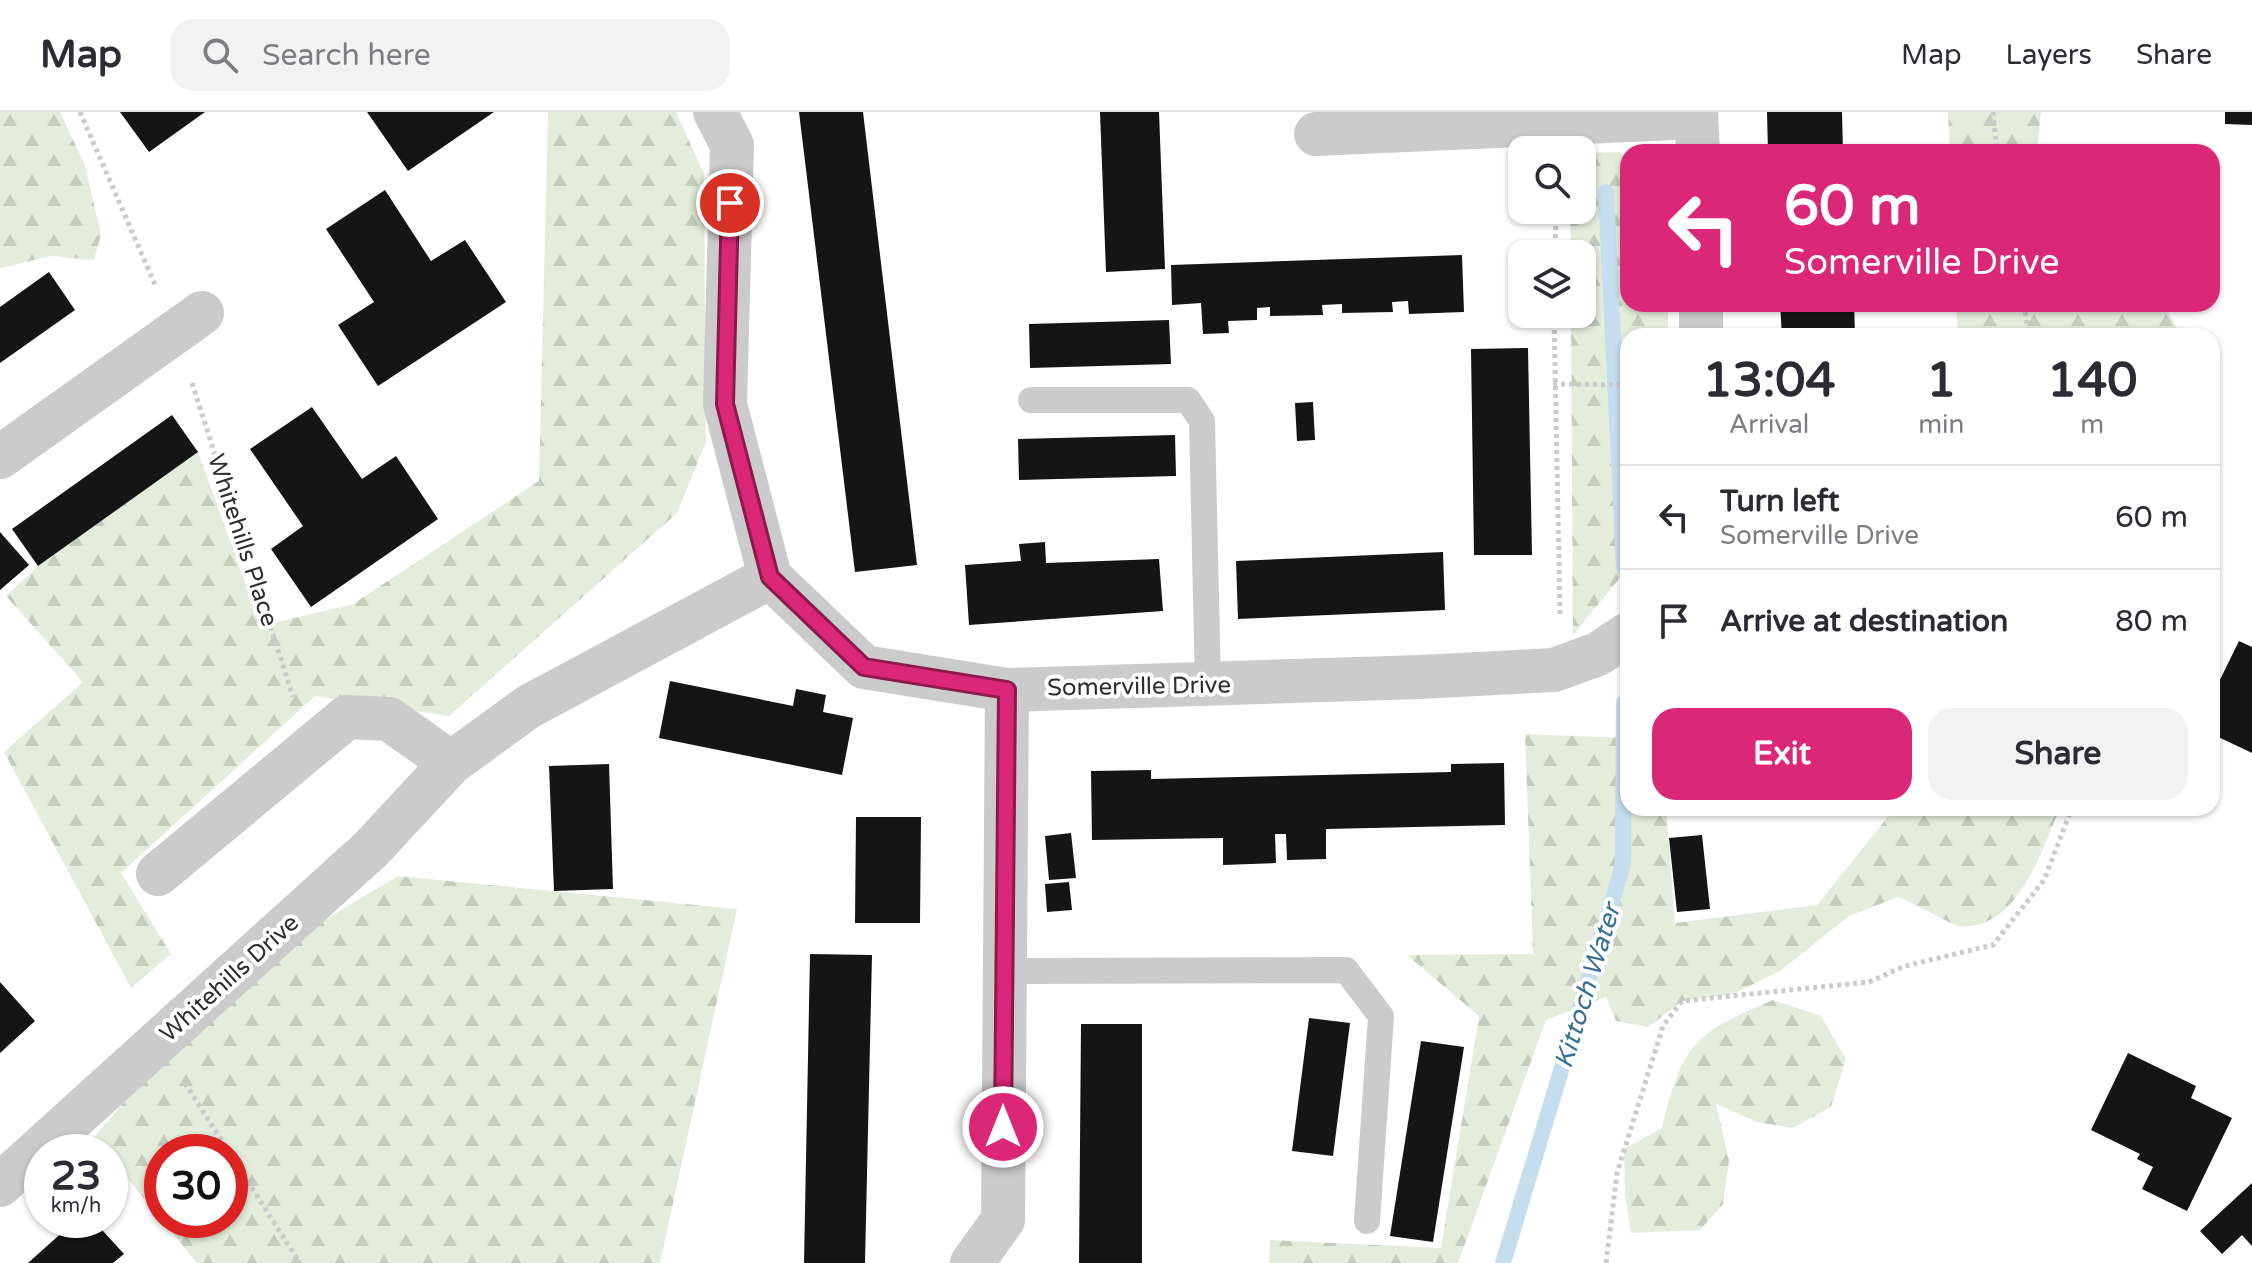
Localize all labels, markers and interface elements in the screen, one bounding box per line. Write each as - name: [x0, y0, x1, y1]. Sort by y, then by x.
- search box: [170, 19, 730, 91]
- text: Map: [40, 32, 122, 78]
- icon: search: [198, 33, 242, 77]
- text: Search here: [262, 37, 431, 74]
- text: Map: [1901, 38, 1962, 72]
- text: Layers: [2006, 38, 2092, 72]
- text: Share: [2136, 38, 2212, 72]
- map controls: [1508, 136, 1596, 328]
- button: search: [1508, 136, 1596, 224]
- pin: [696, 169, 764, 237]
- text: 60 m: [1784, 173, 1920, 240]
- icon: left: [1652, 176, 1756, 280]
- icon: arrive: [708, 181, 752, 225]
- button: layers: [1508, 240, 1596, 328]
- text: Somerville Drive: [1784, 241, 2060, 284]
- text: 13:04: [1703, 352, 1836, 410]
- text: 1: [1926, 352, 1956, 410]
- text: 140: [2047, 352, 2137, 410]
- text: Arrival: [1729, 409, 1809, 440]
- text: min: [1918, 409, 1964, 440]
- text: m: [2080, 409, 2104, 440]
- street label: Whitehills Place: [201, 450, 284, 630]
- text: Turn left: [1720, 483, 1839, 520]
- icon: left: [1652, 495, 1696, 539]
- text: 60 m: [2115, 499, 2188, 536]
- text: Somerville Drive: [1720, 520, 1919, 551]
- icon: arrive: [1652, 599, 1696, 643]
- text: Arrive at destination: [1720, 603, 2008, 640]
- text: 80 m: [2115, 603, 2188, 640]
- street label: Somerville Drive: [1047, 670, 1231, 703]
- button: Exit: [1652, 708, 1912, 800]
- button: Share: [1928, 708, 2188, 800]
- water label: Kittoch Water: [1548, 898, 1628, 1072]
- street label: Whitehills Drive: [154, 908, 305, 1048]
- position arrow: [961, 1085, 1045, 1169]
- speed limit sign: 30: [144, 1134, 248, 1238]
- text: 23: [51, 1152, 101, 1200]
- text: km/h: [51, 1194, 101, 1218]

